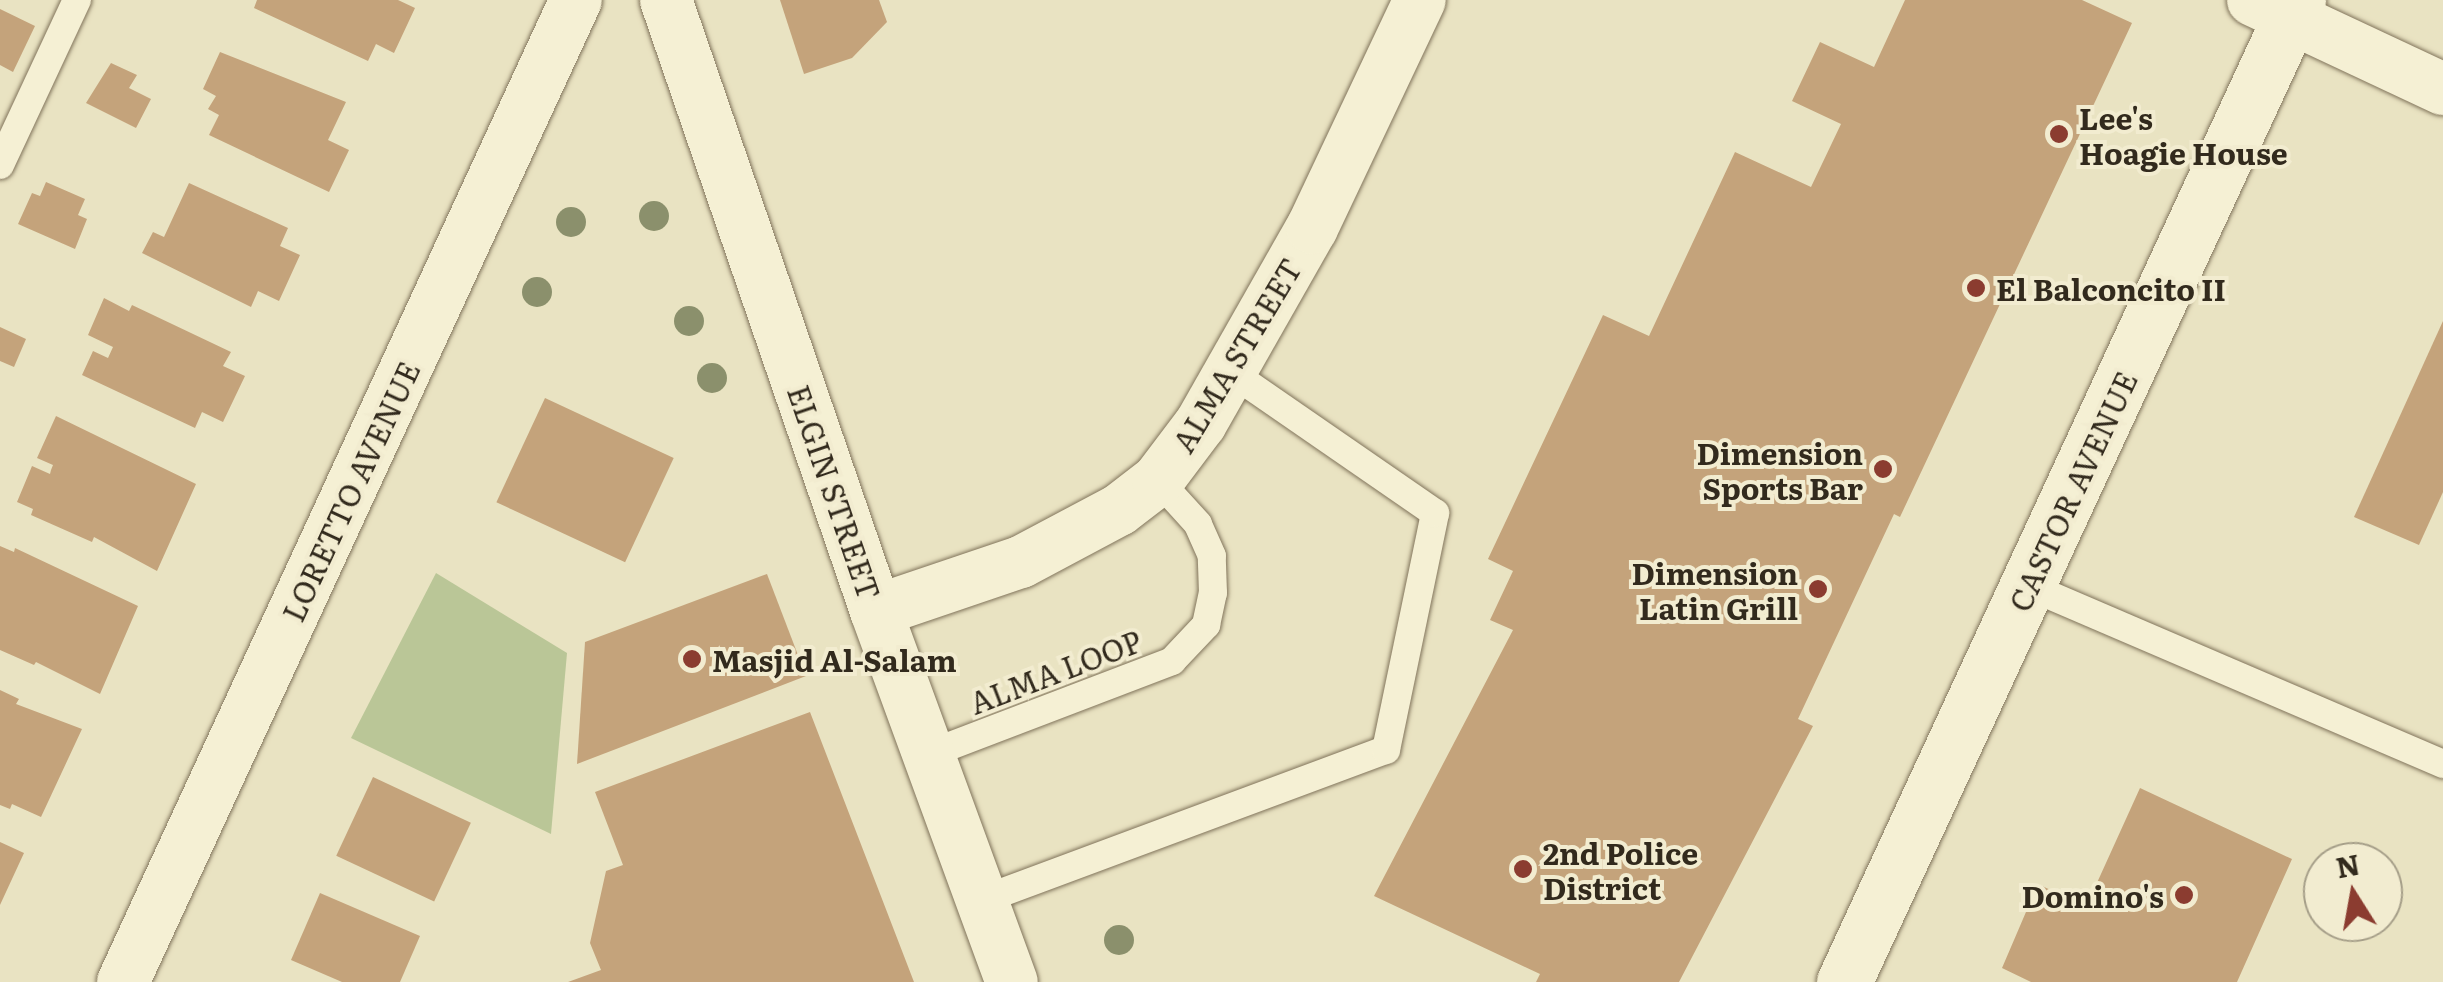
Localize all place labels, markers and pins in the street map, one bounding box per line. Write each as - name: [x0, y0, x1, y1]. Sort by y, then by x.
- place label: Lee's Hoagie House: [2079, 99, 2288, 170]
- marker: Lee's Hoagie House: [2048, 123, 2070, 145]
- place label: El Balconcito II: [1996, 270, 2226, 306]
- marker: El Balconcito II: [1965, 277, 1987, 299]
- place label: Dimension Sports Bar: [1697, 434, 1863, 504]
- marker: Dimension Sports Bar: [1872, 458, 1894, 480]
- place label: Dimension Latin Grill: [1632, 554, 1798, 624]
- marker: Dimension Latin Grill: [1807, 578, 1829, 600]
- place label: Masjid Al-Salam: [712, 641, 957, 677]
- marker: Masjid Al-Salam: [681, 648, 703, 670]
- place label: 2nd Police District: [1543, 834, 1698, 904]
- marker: 2nd Police District: [1512, 858, 1534, 880]
- place label: Domino's: [2021, 877, 2164, 913]
- marker: Domino's: [2173, 884, 2195, 906]

